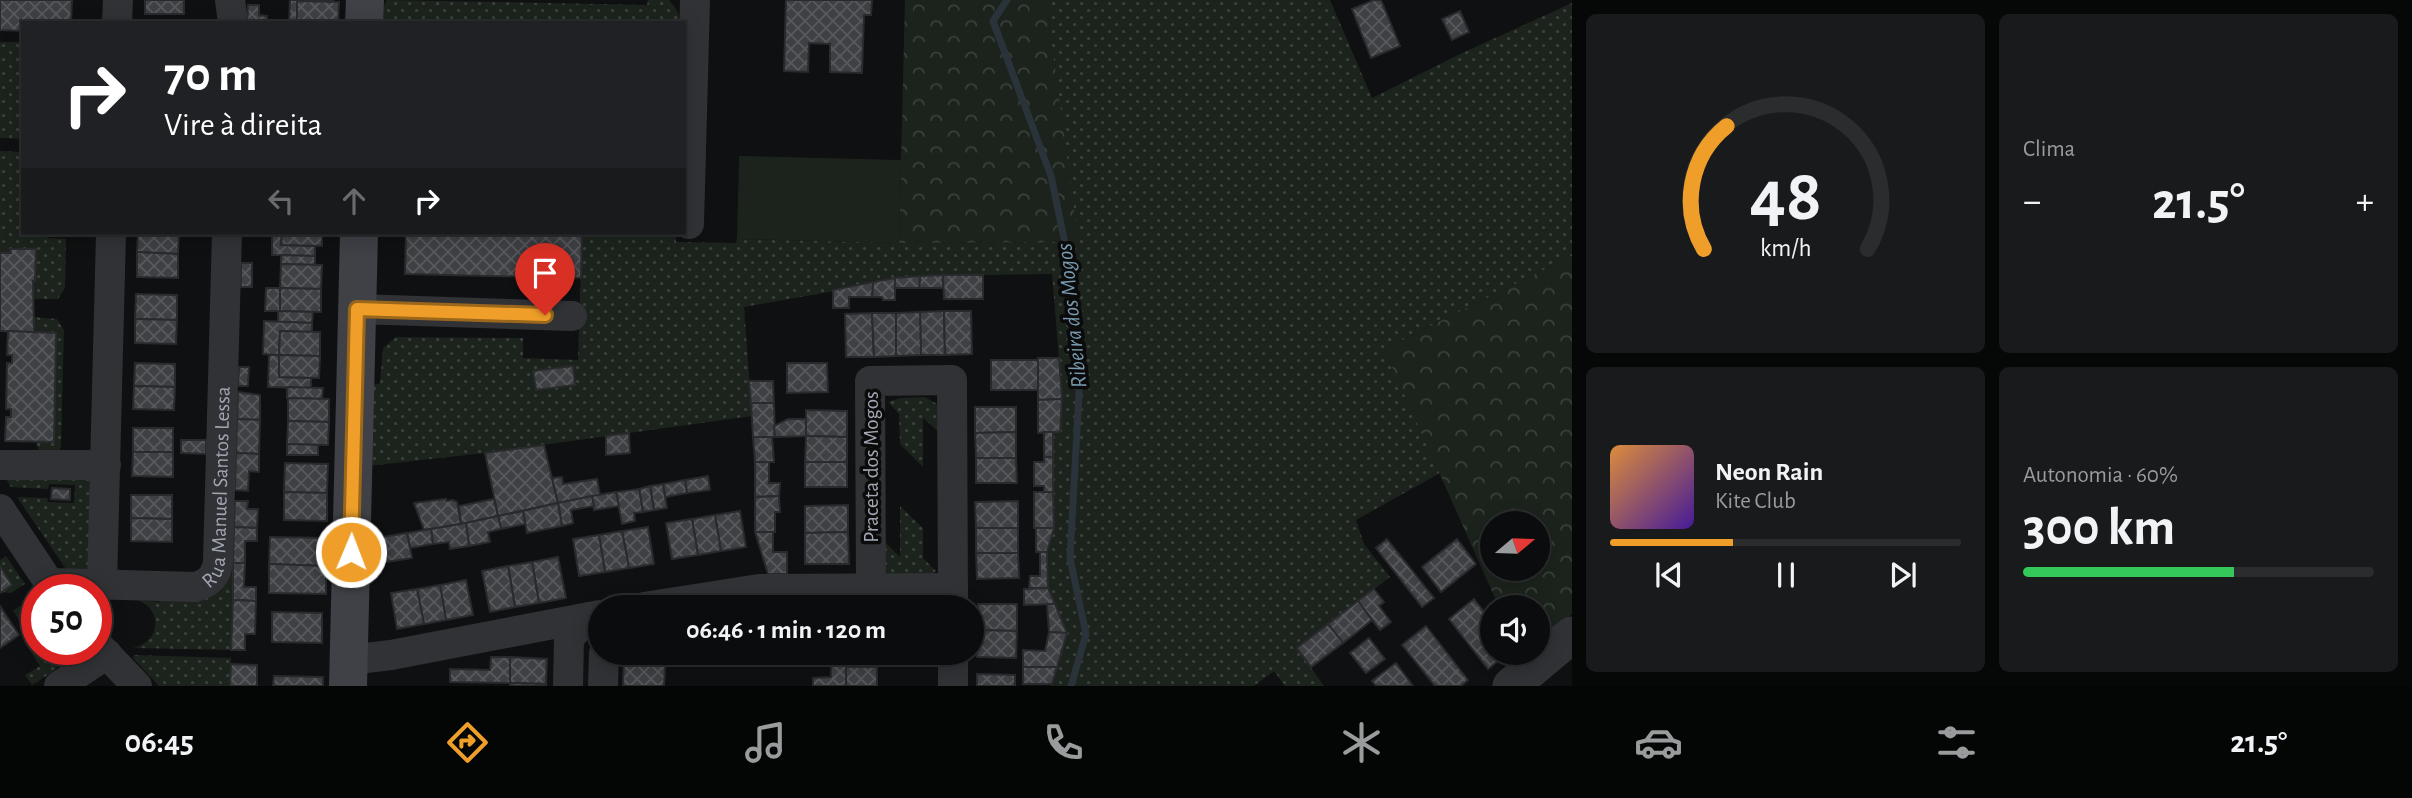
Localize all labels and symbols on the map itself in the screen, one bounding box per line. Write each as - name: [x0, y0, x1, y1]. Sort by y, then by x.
- water label: Ribeira dos Mogos: [1053, 242, 1092, 389]
- pin: [515, 243, 575, 315]
- street label: Rua Manuel Santos Lessa: [198, 386, 234, 592]
- street label: Praceta dos Mogos: [861, 391, 882, 543]
- north arrow: [1480, 511, 1550, 581]
- position arrow: [314, 515, 388, 589]
- speed limit sign: 50: [21, 574, 112, 665]

